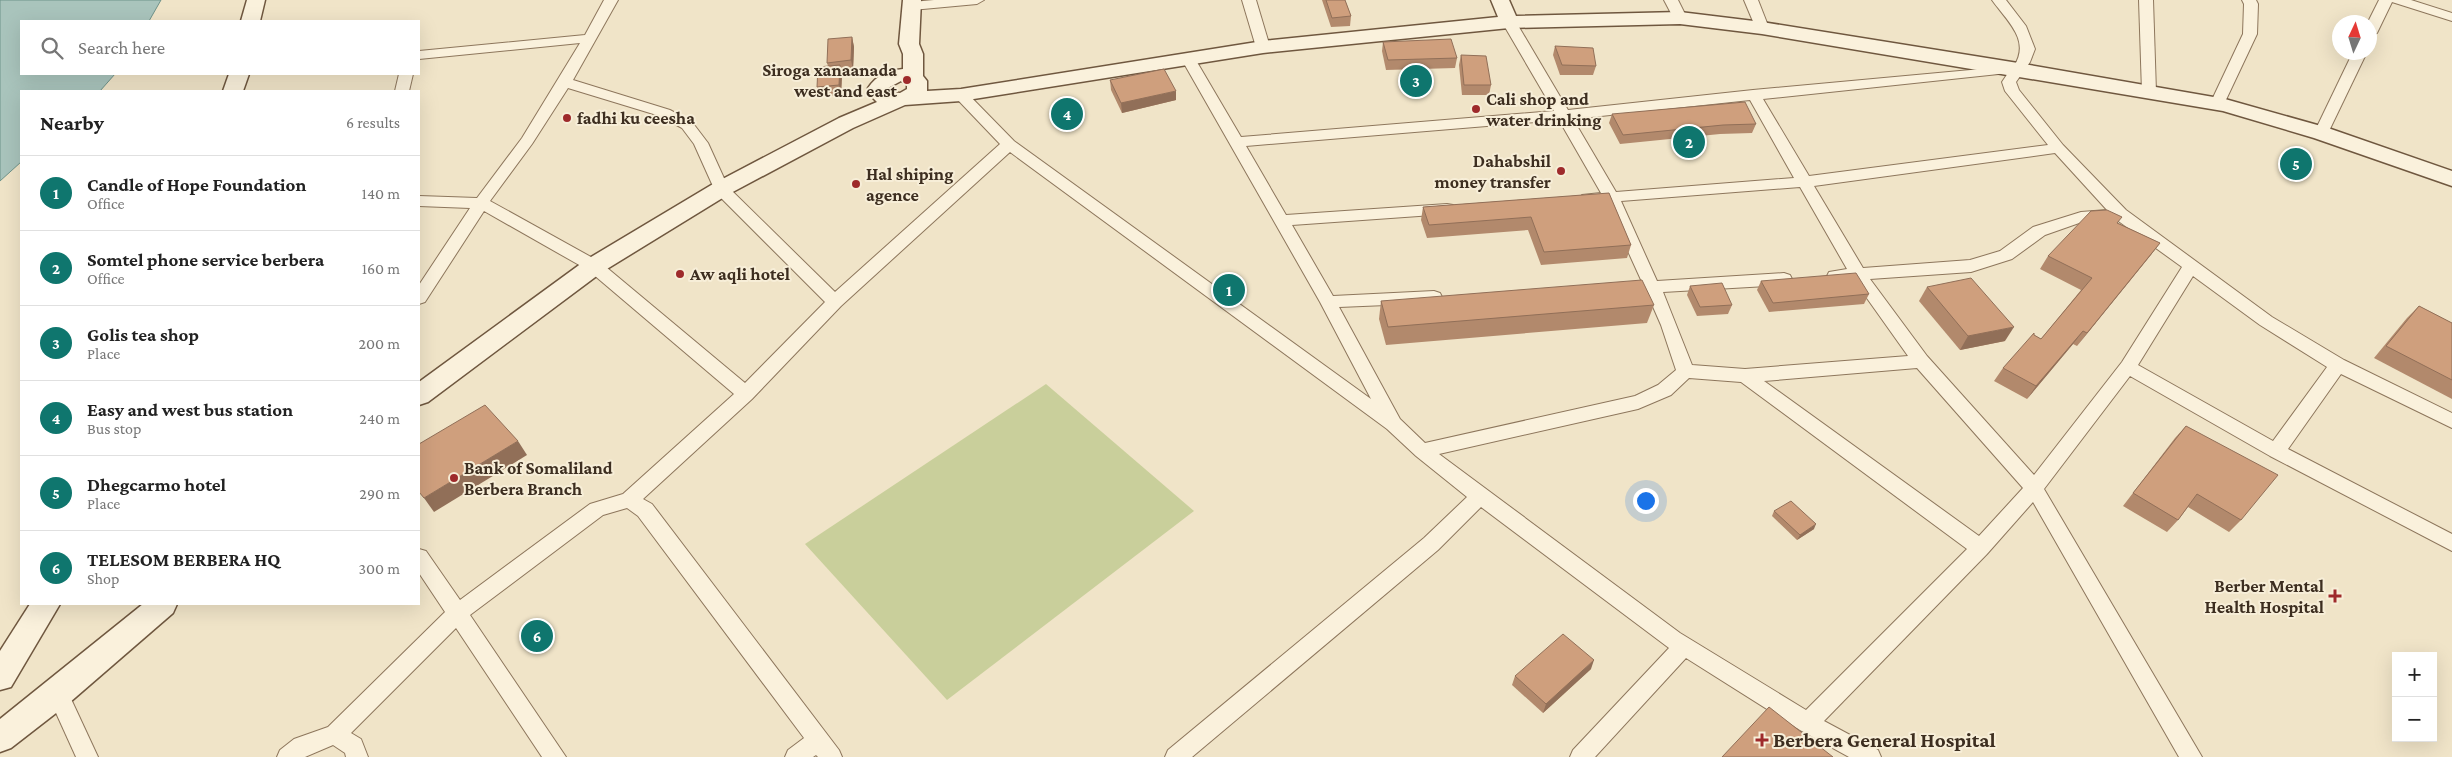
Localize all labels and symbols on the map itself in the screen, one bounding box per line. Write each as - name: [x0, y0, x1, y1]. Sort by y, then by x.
- north arrow: [2332, 15, 2377, 60]
- place label: Siroga xanaanada west and east: [762, 60, 898, 101]
- pin: 3: [1400, 62, 1432, 100]
- marker: Siroga xanaanada west and east: [901, 74, 913, 86]
- place label: Cali shop and water drinking: [1485, 89, 1601, 130]
- pin: 4: [1051, 95, 1083, 133]
- marker: Cali shop and water drinking: [1470, 103, 1482, 115]
- place label: fadhi ku ceesha: [577, 108, 695, 128]
- marker: fadhi ku ceesha: [561, 112, 573, 124]
- pin: 2: [1673, 123, 1705, 161]
- pin: 5: [2280, 145, 2312, 183]
- place label: Dahabshil money transfer: [1435, 151, 1551, 192]
- place label: Hal shiping agence: [866, 164, 953, 205]
- marker: Dahabshil money transfer: [1555, 165, 1567, 177]
- marker: Hal shiping agence: [850, 178, 862, 190]
- place label: Aw aqli hotel: [689, 264, 790, 284]
- marker: Aw aqli hotel: [674, 268, 686, 280]
- pin: 1: [1213, 271, 1245, 309]
- place label: Bank of Somaliland Berbera Branch: [464, 458, 613, 499]
- marker: Bank of Somaliland Berbera Branch: [448, 472, 460, 484]
- your location: [1633, 488, 1659, 514]
- place label: Berber Mental Health Hospital: [2204, 576, 2324, 617]
- marker: Berber Mental Health Hospital: [2328, 589, 2342, 603]
- pin: 6: [521, 617, 553, 655]
- place label: Berbera General Hospital: [1773, 728, 1996, 752]
- marker: Berbera General Hospital: [1755, 733, 1769, 747]

